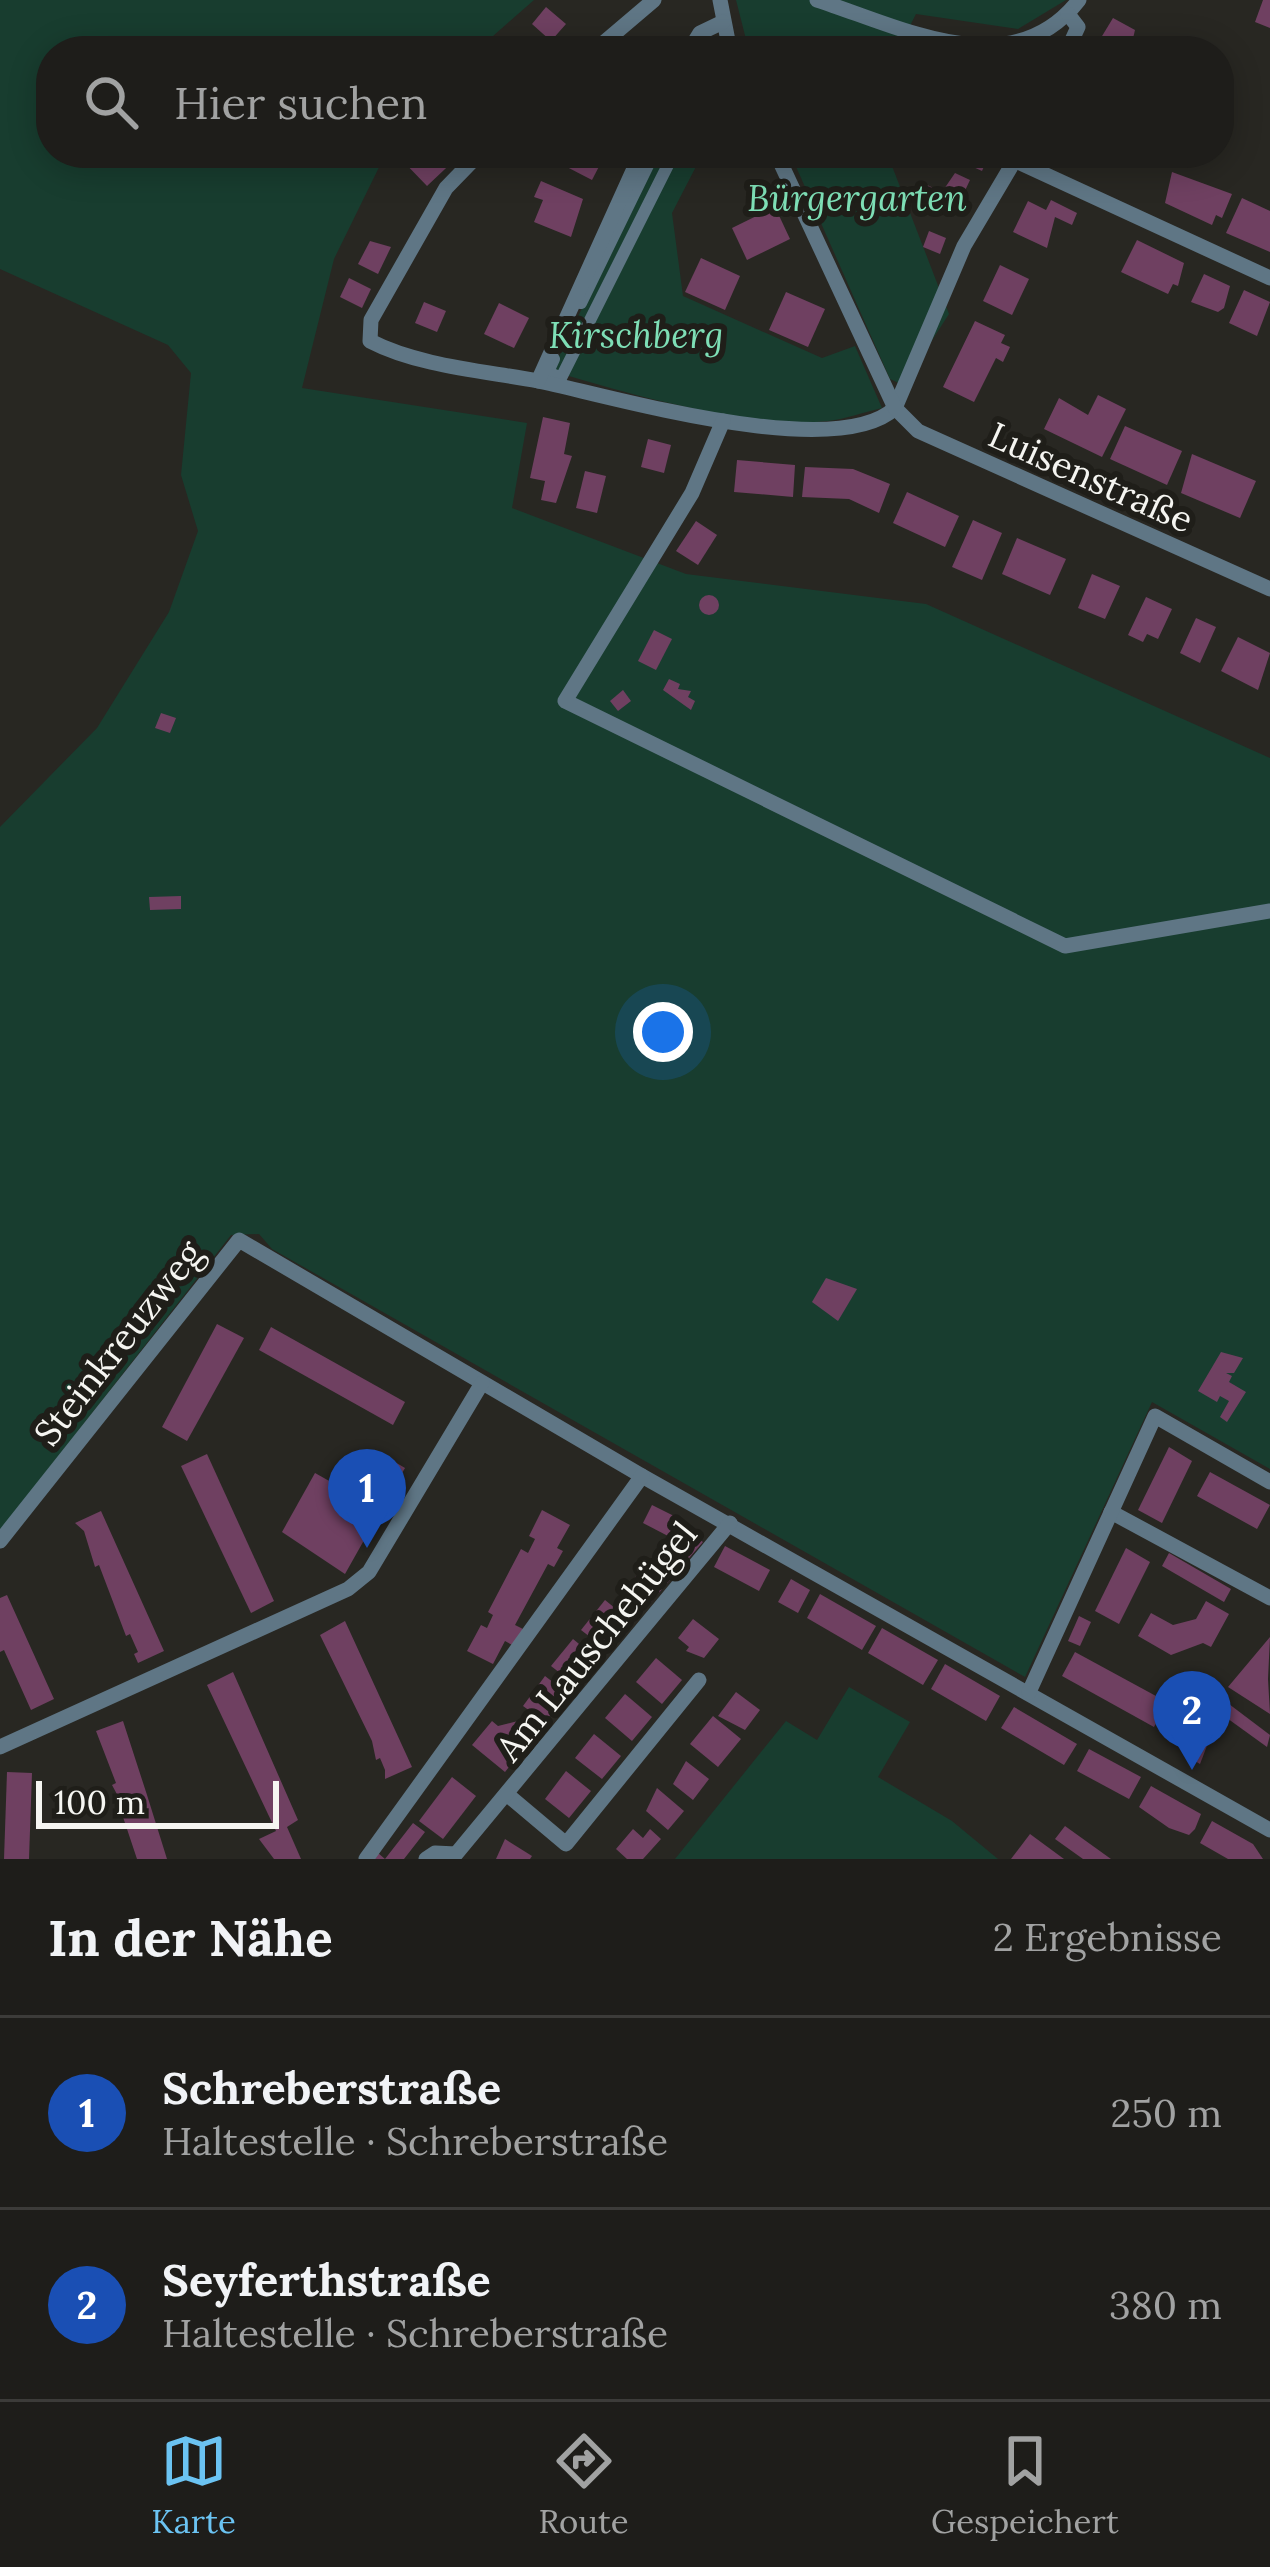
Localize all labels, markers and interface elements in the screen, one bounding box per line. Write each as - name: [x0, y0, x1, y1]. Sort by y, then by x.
- search box: [36, 36, 1234, 168]
- icon: search: [78, 69, 144, 135]
- text: Hier suchen: [174, 74, 427, 131]
- park label: Bürgergarten: [747, 175, 967, 221]
- park label: Kirschberg: [549, 312, 723, 358]
- street label: Luisenstraße: [982, 411, 1200, 543]
- your location: [633, 1002, 693, 1062]
- street label: Steinkreuzweg: [24, 1230, 213, 1455]
- pin: 1: [328, 1449, 406, 1548]
- street label: Am Lauschehügel: [485, 1512, 707, 1771]
- pin: 2: [1153, 1671, 1231, 1770]
- scale bar: [36, 1775, 279, 1828]
- text: 100 m: [54, 1781, 145, 1823]
- text: In der Nähe: [48, 1905, 333, 1970]
- text: 2 Ergebnisse: [993, 1912, 1222, 1962]
- text: Schreberstraße: [162, 2059, 501, 2116]
- text: 1: [79, 2088, 95, 2138]
- text: 250 m: [1110, 2088, 1222, 2138]
- text: Haltestelle · Schreberstraße: [162, 2116, 668, 2166]
- text: Seyferthstraße: [162, 2251, 491, 2308]
- text: 2: [77, 2280, 97, 2330]
- text: 380 m: [1109, 2280, 1222, 2330]
- text: Haltestelle · Schreberstraße: [162, 2308, 668, 2358]
- tab: Karte: [151, 2428, 236, 2542]
- tab: Route: [538, 2428, 629, 2542]
- tab: Gespeichert: [931, 2428, 1119, 2542]

